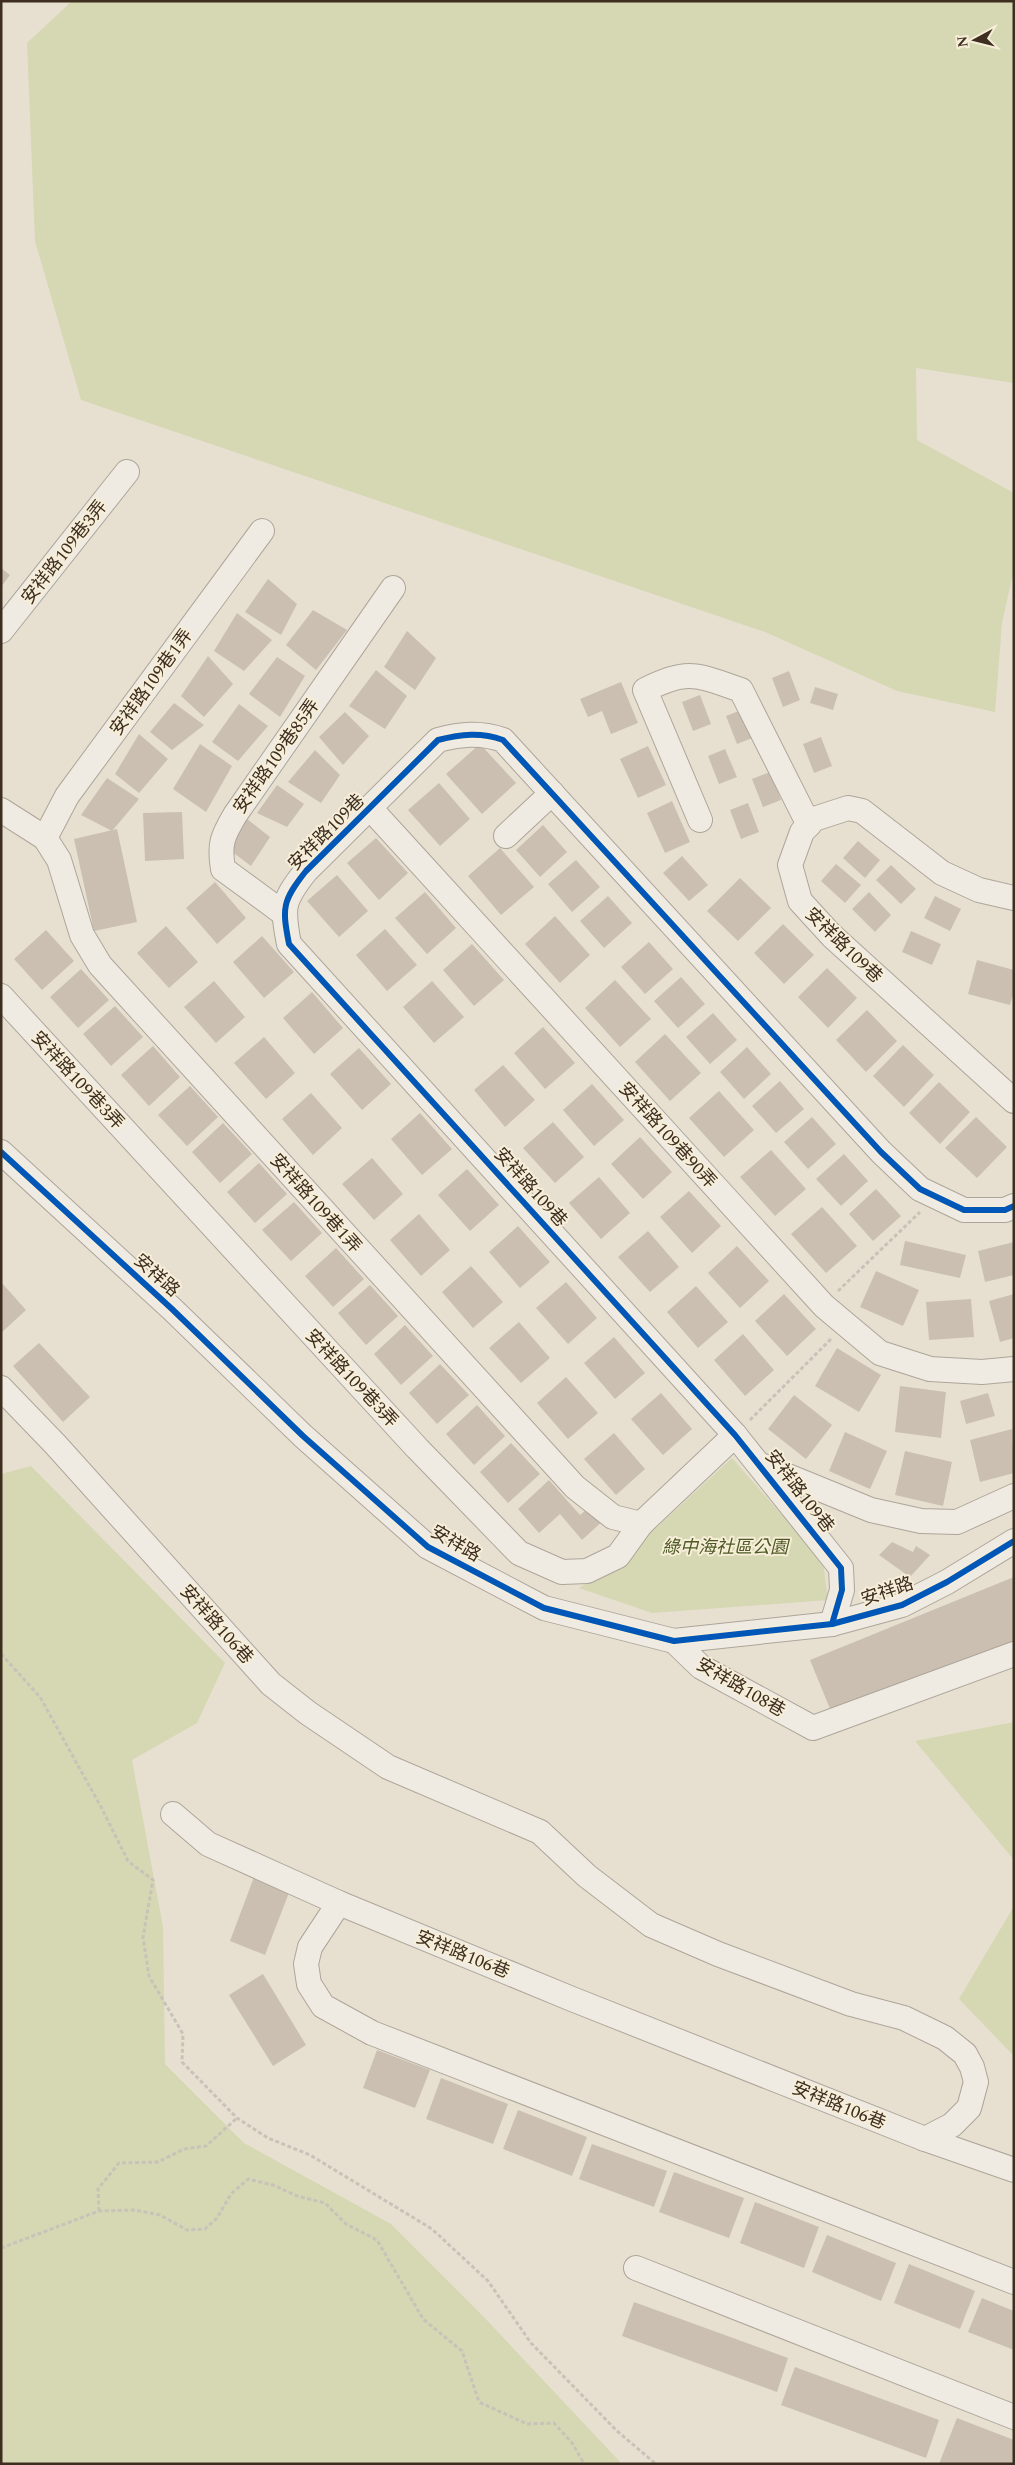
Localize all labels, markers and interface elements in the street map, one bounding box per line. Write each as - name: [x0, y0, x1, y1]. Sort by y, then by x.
- north arrow: [950, 15, 1000, 65]
- text: N: [951, 35, 974, 48]
- street label: 安祥路109巷3弄: [15, 494, 114, 610]
- street label: 安祥路109巷1弄: [103, 623, 199, 741]
- street label: 安祥路109巷85弄: [227, 693, 326, 819]
- street label: 安祥路109巷: [282, 788, 371, 877]
- street label: 安祥路109巷: [799, 901, 889, 989]
- street label: 安祥路109巷3弄: [25, 1025, 130, 1136]
- street label: 安祥路109巷90弄: [612, 1076, 723, 1195]
- street label: 安祥路109巷: [487, 1142, 574, 1233]
- street label: 安祥路109巷1弄: [263, 1147, 368, 1259]
- street label: 安祥路: [128, 1247, 186, 1303]
- street label: 安祥路109巷3弄: [299, 1323, 404, 1434]
- street label: 安祥路109巷: [758, 1444, 841, 1539]
- street label: 安祥路: [426, 1518, 486, 1569]
- park label: 綠中海社區公園: [662, 1534, 791, 1561]
- street label: 安祥路: [857, 1570, 917, 1613]
- street label: 安祥路106巷: [173, 1579, 260, 1670]
- street label: 安祥路108巷: [691, 1651, 790, 1724]
- street label: 安祥路106巷: [412, 1923, 514, 1986]
- street label: 安祥路106巷: [788, 2074, 890, 2137]

